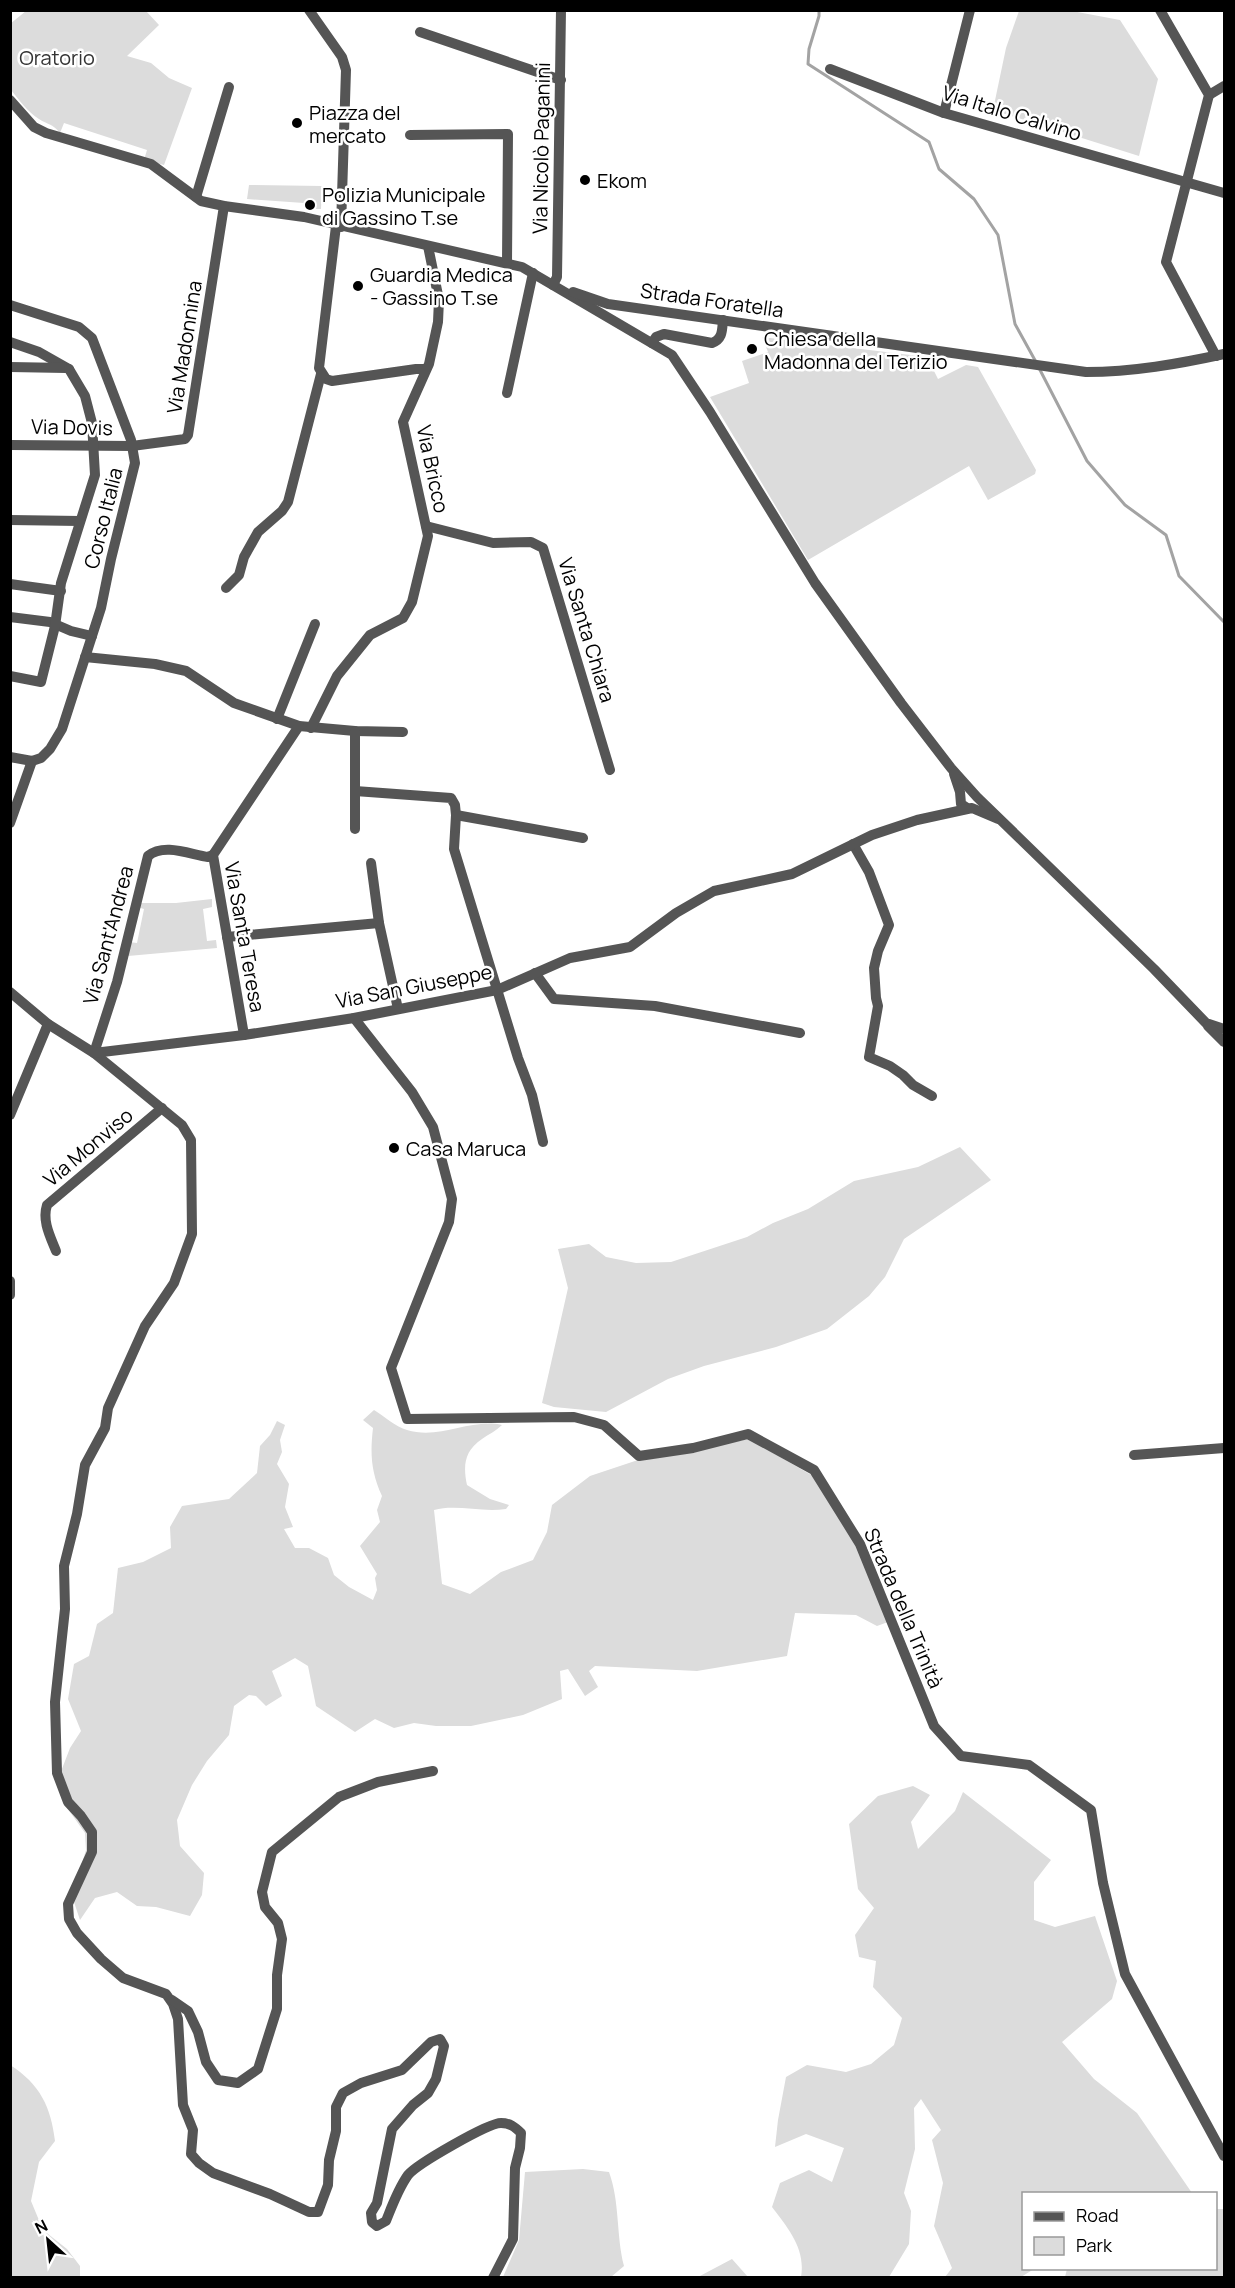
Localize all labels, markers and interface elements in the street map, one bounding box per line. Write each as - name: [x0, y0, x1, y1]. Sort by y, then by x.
- park label: Oratorio: [19, 44, 95, 71]
- street label: Via Nicolò Paganini: [526, 62, 556, 234]
- street label: Via Italo Calvino: [939, 79, 1085, 147]
- place label: Piazza del mercato: [309, 99, 401, 149]
- marker: Piazza del mercato: [290, 116, 304, 130]
- place label: Ekom: [597, 167, 647, 194]
- marker: Ekom: [578, 173, 592, 187]
- place label: Polizia Municipale di Gassino T.se: [322, 181, 486, 231]
- marker: Polizia Municipale di Gassino T.se: [303, 198, 317, 212]
- place label: Guardia Medica - Gassino T.se: [370, 261, 513, 311]
- street label: Strada Foratella: [639, 277, 785, 323]
- street label: Via Madonnina: [160, 278, 208, 416]
- marker: Guardia Medica - Gassino T.se: [351, 279, 365, 293]
- place label: Chiesa della Madonna del Terizio: [764, 325, 948, 375]
- marker: Chiesa della Madonna del Terizio: [745, 342, 759, 356]
- street label: Via Dovis: [31, 413, 113, 441]
- street label: Via Bricco: [411, 423, 455, 515]
- street label: Corso Italia: [77, 465, 129, 571]
- street label: Via Santa Chiara: [552, 554, 622, 706]
- street label: Via Santa Teresa: [218, 860, 272, 1014]
- street label: Via Sant'Andrea: [77, 863, 139, 1007]
- street label: Via San Giuseppe: [334, 958, 494, 1014]
- street label: Via Monviso: [38, 1101, 139, 1192]
- place label: Casa Maruca: [406, 1135, 526, 1162]
- marker: Casa Maruca: [387, 1141, 401, 1155]
- street label: Strada della Trinità: [858, 1524, 950, 1692]
- legend: [1022, 2192, 1217, 2270]
- text: Road: [1076, 2203, 1119, 2227]
- north arrow: [18, 2210, 78, 2270]
- text: N: [31, 2214, 51, 2239]
- text: Park: [1076, 2233, 1113, 2257]

